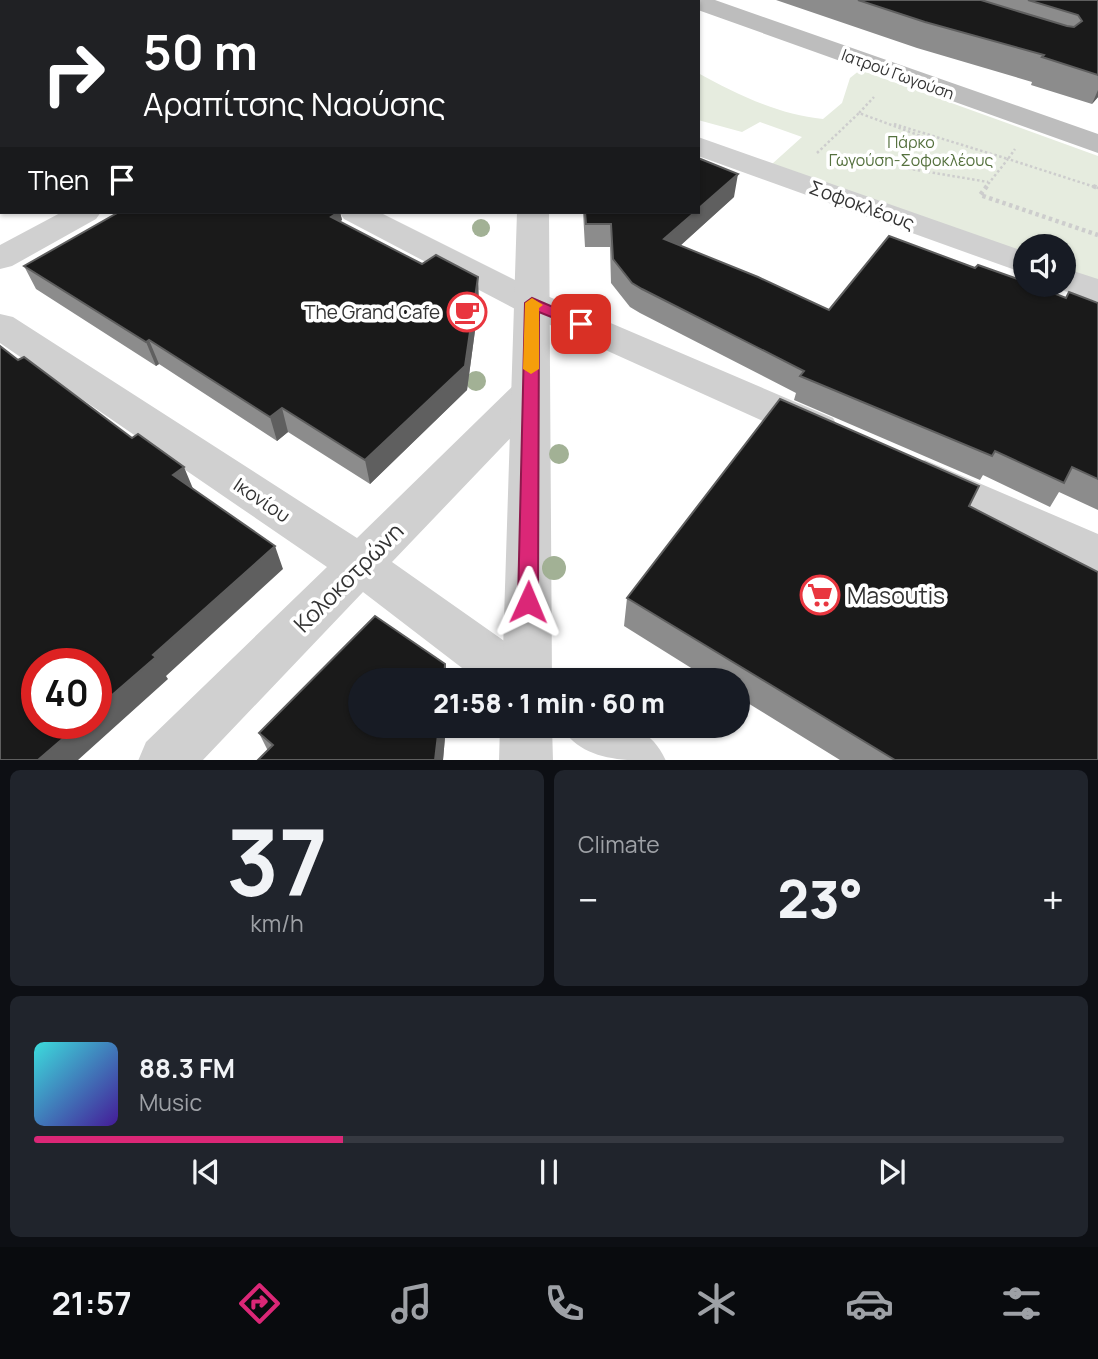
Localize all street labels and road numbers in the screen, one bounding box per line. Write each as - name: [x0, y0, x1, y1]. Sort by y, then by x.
- street label: Ιατρού Γωγούση: [839, 43, 957, 105]
- street label: Σοφοκλέους: [806, 174, 918, 236]
- street label: Ικονίου: [229, 472, 295, 528]
- street label: Κολοκοτρώνη: [286, 515, 410, 639]

